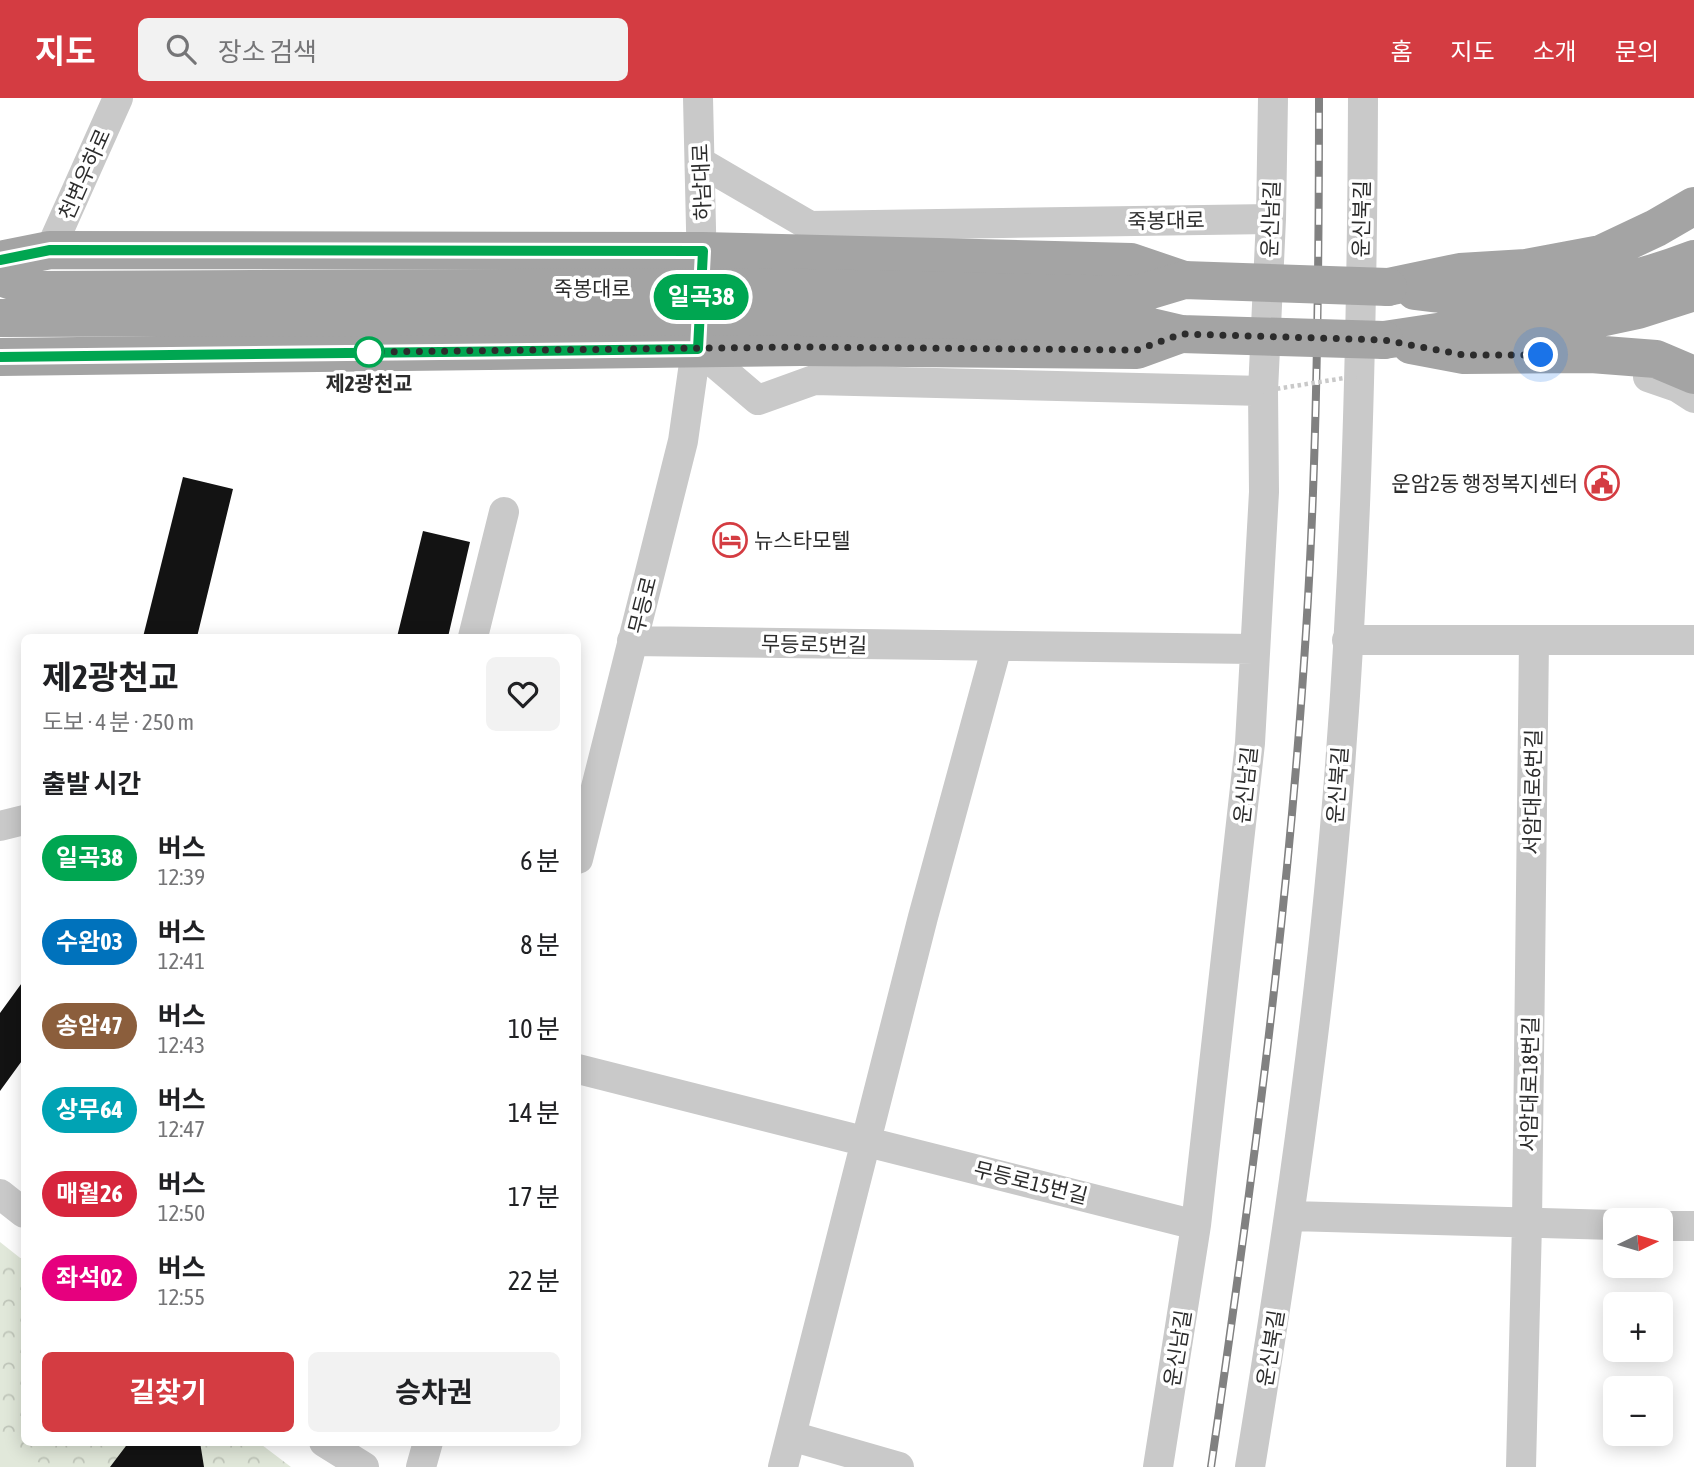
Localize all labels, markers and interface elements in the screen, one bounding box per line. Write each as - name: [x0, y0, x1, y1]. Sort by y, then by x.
- search box: [138, 18, 628, 81]
- icon: search: [162, 30, 200, 68]
- text: 지도: [35, 32, 96, 70]
- text: 장소 검색: [218, 37, 317, 67]
- text: 홈: [1390, 38, 1412, 65]
- text: 지도: [1450, 38, 1495, 65]
- text: 소개: [1533, 38, 1577, 65]
- text: 문의: [1615, 38, 1659, 65]
- street label: 천변우하로: [53, 125, 115, 223]
- street label: 하남대로: [688, 143, 714, 221]
- street label: 운신남길: [1257, 180, 1283, 258]
- street label: 운신북길: [1348, 180, 1374, 258]
- street label: 죽봉대로: [1127, 207, 1205, 233]
- line badge: 일곡38: [652, 274, 750, 320]
- street label: 죽봉대로: [553, 276, 631, 300]
- text: 일곡38: [668, 283, 734, 310]
- marker: 제2광천교: [354, 337, 384, 367]
- your location: [1523, 337, 1558, 372]
- place label: 제2광천교: [325, 371, 413, 395]
- public building icon: 운암2동 행정복지센터: [1583, 464, 1621, 502]
- place label: 운암2동 행정복지센터: [1391, 471, 1578, 495]
- hotel icon: 뉴스타모텔: [711, 521, 749, 559]
- place label: 뉴스타모텔: [754, 528, 851, 552]
- street label: 무등로: [623, 574, 661, 636]
- street label: 무등로5번길: [761, 631, 867, 657]
- button: heart: [486, 657, 560, 731]
- text: 제2광천교: [42, 658, 179, 696]
- text: 도보 · 4 분 · 250 m: [42, 709, 194, 735]
- street label: 서암대로6번길: [1519, 729, 1545, 855]
- street label: 운신남길: [1229, 745, 1261, 825]
- street label: 운신북길: [1322, 746, 1352, 824]
- text: 출발 시간: [42, 769, 141, 799]
- text: 버스: [158, 833, 206, 863]
- text: 일곡38: [56, 844, 123, 871]
- text: 6 분: [520, 846, 560, 876]
- text: 12:39: [158, 864, 205, 890]
- text: 버스: [158, 917, 206, 947]
- text: 수완03: [56, 928, 123, 955]
- text: 8 분: [520, 930, 560, 960]
- text: 12:41: [158, 948, 205, 974]
- text: 버스: [158, 1001, 206, 1031]
- text: 송암47: [56, 1012, 123, 1039]
- text: 10 분: [508, 1014, 560, 1044]
- street label: 서암대로18번길: [1516, 1016, 1542, 1152]
- text: 12:43: [158, 1032, 205, 1058]
- text: 버스: [158, 1085, 206, 1115]
- text: 상무64: [56, 1096, 123, 1123]
- text: 14 분: [508, 1098, 560, 1128]
- text: 12:47: [158, 1116, 205, 1142]
- street label: 무등로15번길: [972, 1156, 1090, 1208]
- text: 버스: [158, 1169, 206, 1199]
- text: 매월26: [56, 1180, 123, 1207]
- text: 17 분: [508, 1182, 560, 1212]
- text: 12:50: [158, 1200, 205, 1226]
- north arrow: [1603, 1208, 1673, 1278]
- map controls: [1603, 1208, 1673, 1446]
- text: 버스: [158, 1253, 206, 1283]
- text: 좌석02: [56, 1264, 123, 1291]
- text: 22 분: [508, 1266, 560, 1296]
- text: 12:55: [158, 1284, 205, 1310]
- button: +: [1603, 1292, 1673, 1362]
- street label: 운신남길: [1159, 1308, 1195, 1388]
- street label: 운신북길: [1252, 1308, 1288, 1388]
- button: 길찾기: [42, 1352, 294, 1432]
- button: 승차권: [308, 1352, 560, 1432]
- button: −: [1603, 1376, 1673, 1446]

